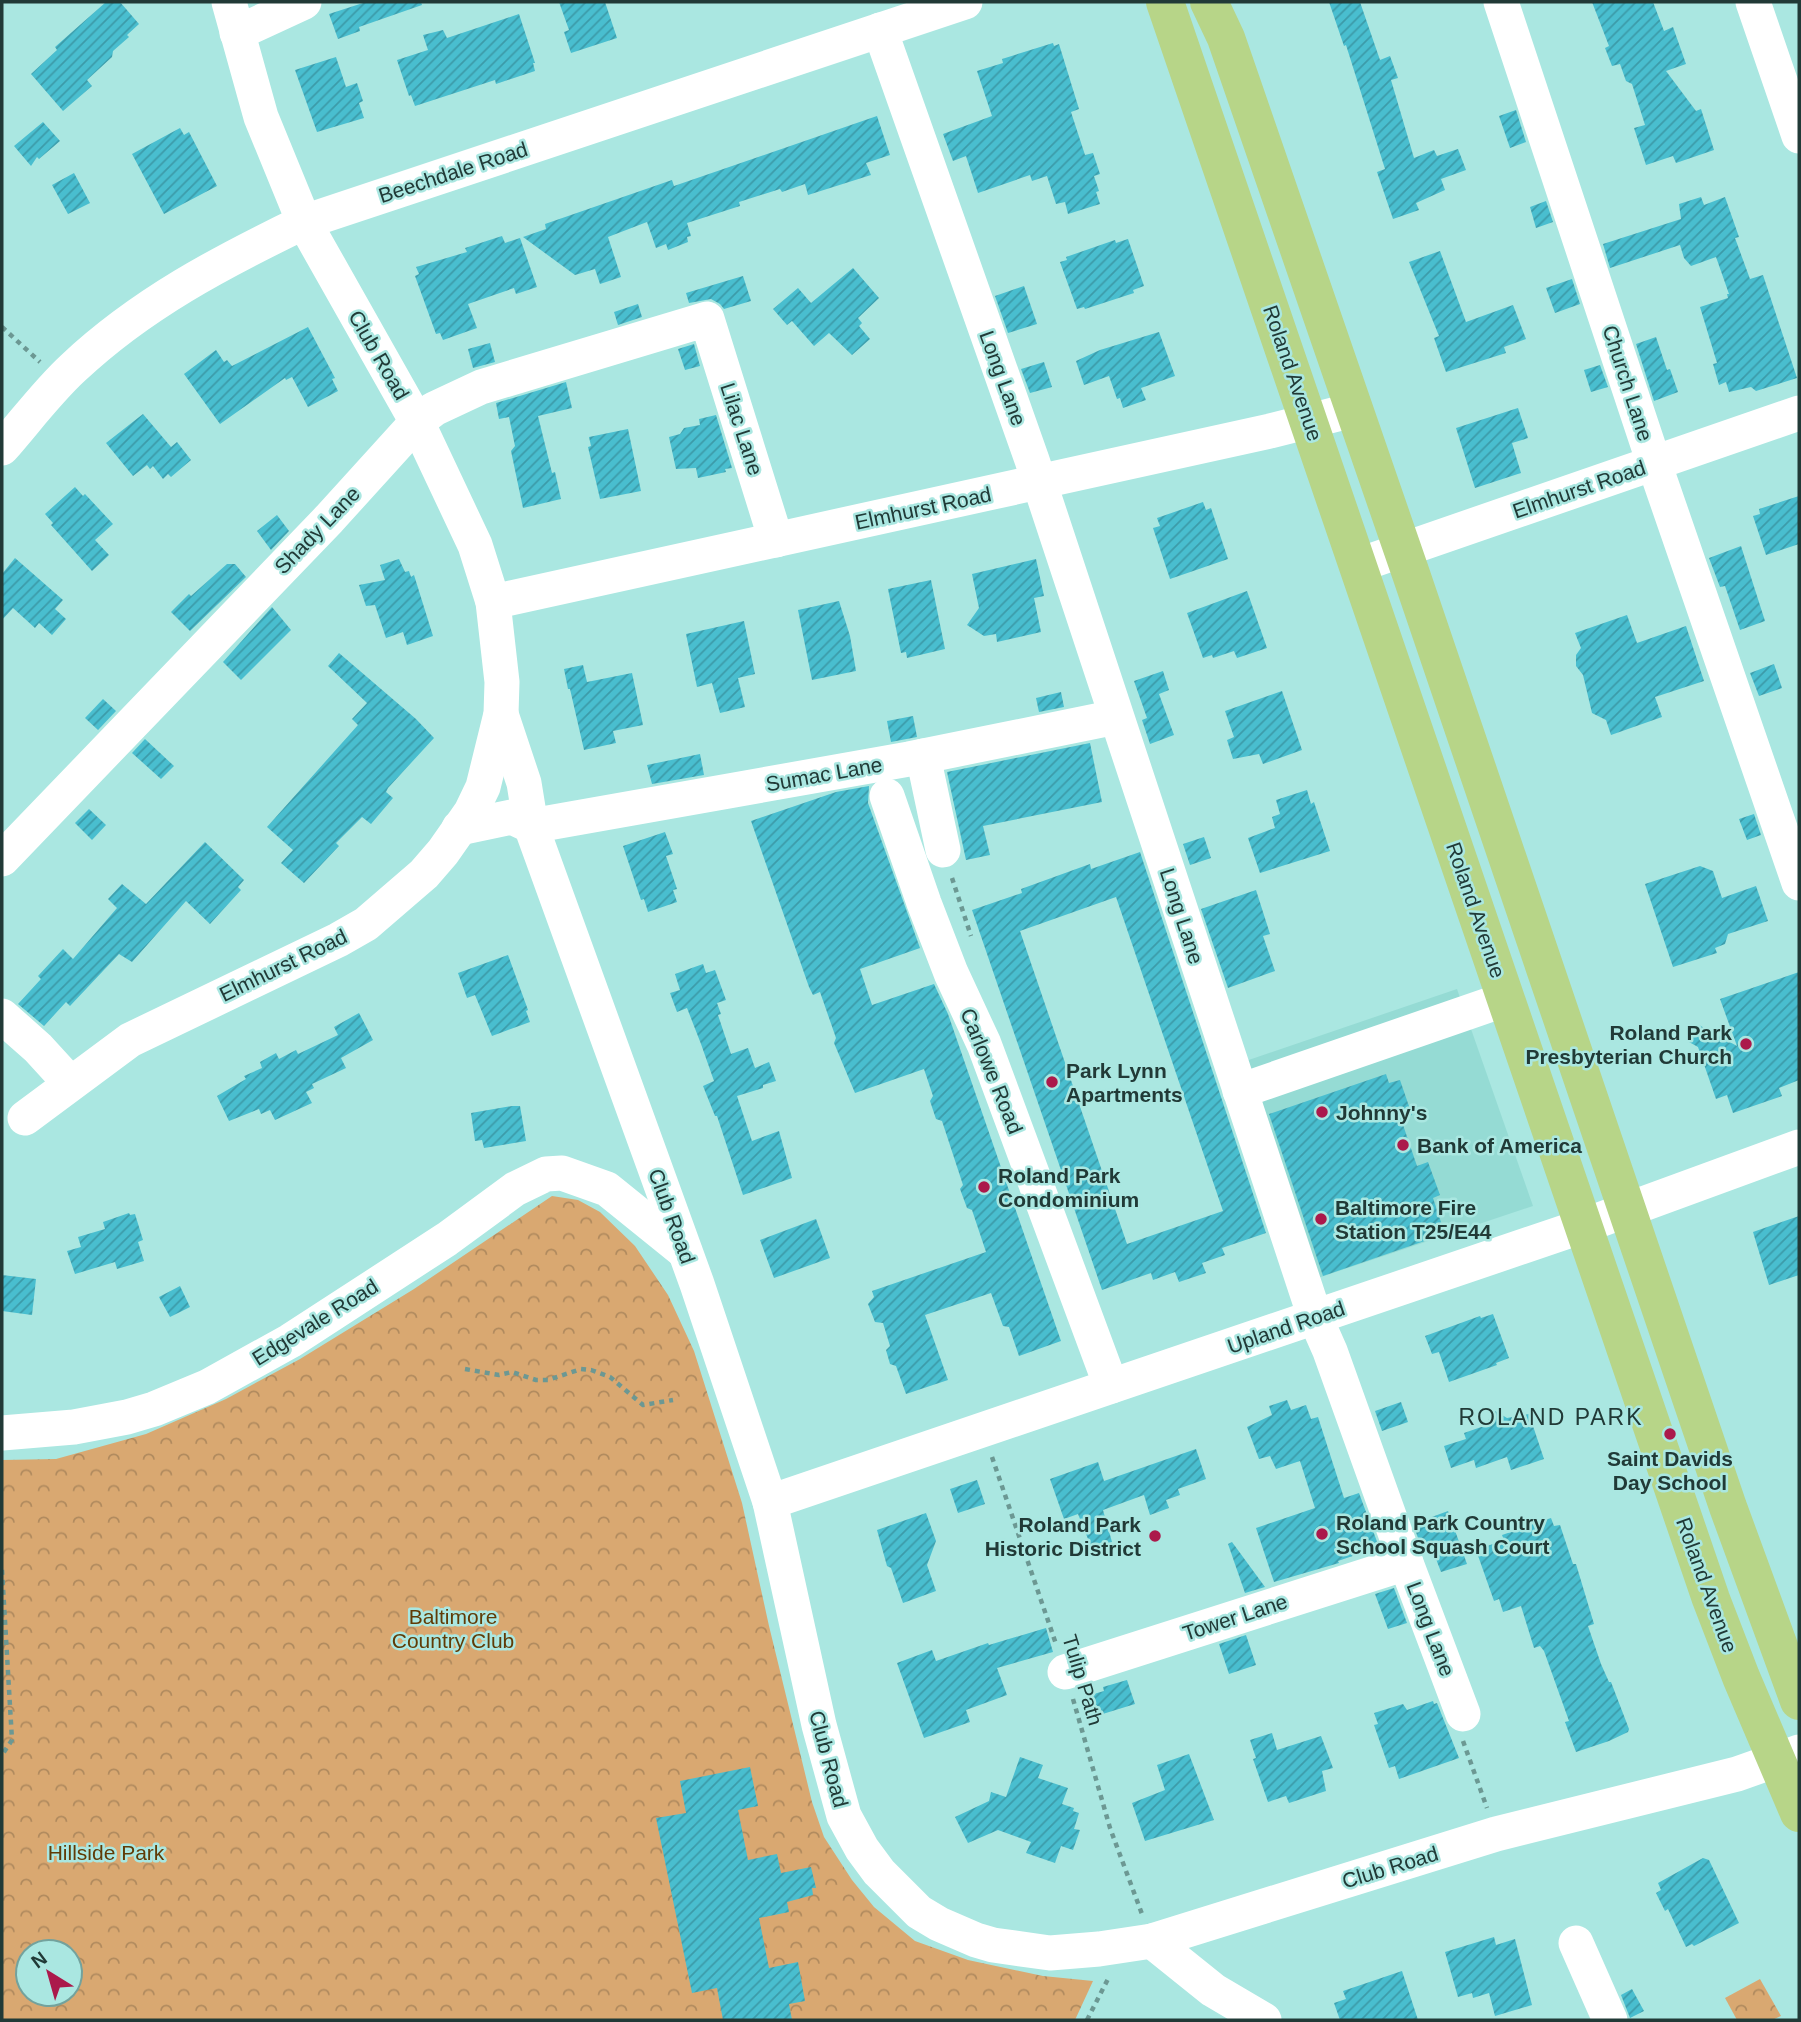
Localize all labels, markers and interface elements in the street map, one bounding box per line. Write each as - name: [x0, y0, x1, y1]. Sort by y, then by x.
- street label: Beechdale Road: [376, 137, 530, 207]
- street label: Roland Avenue: [1259, 302, 1327, 444]
- street label: Club Road: [344, 306, 414, 404]
- street label: Church Lane: [1598, 322, 1658, 444]
- street label: Long Lane: [975, 327, 1031, 429]
- street label: Lilac Lane: [716, 380, 768, 478]
- street label: Elmhurst Road: [1510, 456, 1648, 522]
- street label: Shady Lane: [270, 482, 364, 578]
- street label: Elmhurst Road: [853, 482, 993, 534]
- street label: Sumac Lane: [764, 752, 884, 796]
- street label: Roland Avenue: [1442, 839, 1510, 981]
- street label: Long Lane: [1156, 865, 1208, 967]
- street label: Elmhurst Road: [216, 924, 350, 1006]
- street label: Carlowe Road: [956, 1005, 1028, 1137]
- place label: Roland Park Presbyterian Church: [1525, 1021, 1732, 1068]
- marker: Roland Park Presbyterian Church: [1738, 1036, 1754, 1052]
- place label: Park Lynn Apartments: [1066, 1059, 1183, 1106]
- marker: Park Lynn Apartments: [1044, 1074, 1060, 1090]
- place label: Johnny's: [1336, 1101, 1427, 1124]
- marker: Johnny's: [1314, 1104, 1330, 1120]
- place label: Bank of America: [1417, 1134, 1582, 1157]
- marker: Bank of America: [1395, 1137, 1411, 1153]
- place label: Roland Park Condominium: [998, 1164, 1139, 1211]
- street label: Club Road: [644, 1165, 700, 1267]
- marker: Roland Park Condominium: [976, 1179, 992, 1195]
- place label: Baltimore Fire Station T25/E44: [1335, 1196, 1492, 1243]
- marker: Baltimore Fire Station T25/E44: [1313, 1211, 1329, 1227]
- street label: Edgevale Road: [248, 1274, 382, 1370]
- street label: Upland Road: [1224, 1296, 1348, 1358]
- district label: ROLAND PARK: [1458, 1404, 1644, 1430]
- marker: Saint Davids Day School: [1662, 1426, 1678, 1442]
- place label: Saint Davids Day School: [1607, 1447, 1733, 1494]
- place label: Roland Park Country School Squash Court: [1336, 1511, 1550, 1558]
- place label: Roland Park Historic District: [985, 1513, 1141, 1560]
- street label: Roland Avenue: [1672, 1514, 1742, 1656]
- marker: Roland Park Country School Squash Court: [1314, 1526, 1330, 1542]
- marker: Roland Park Historic District: [1147, 1528, 1163, 1544]
- street label: Long Lane: [1402, 1579, 1460, 1679]
- street label: Tower Lane: [1180, 1589, 1290, 1645]
- park label: Baltimore Country Club: [392, 1605, 514, 1652]
- street label: Tulip Path: [1058, 1632, 1108, 1728]
- street label: Club Road: [805, 1708, 853, 1810]
- park label: Hillside Park: [48, 1841, 165, 1864]
- street label: Club Road: [1339, 1841, 1441, 1893]
- north arrow: [14, 1938, 84, 2008]
- text: N: [27, 1947, 51, 1972]

